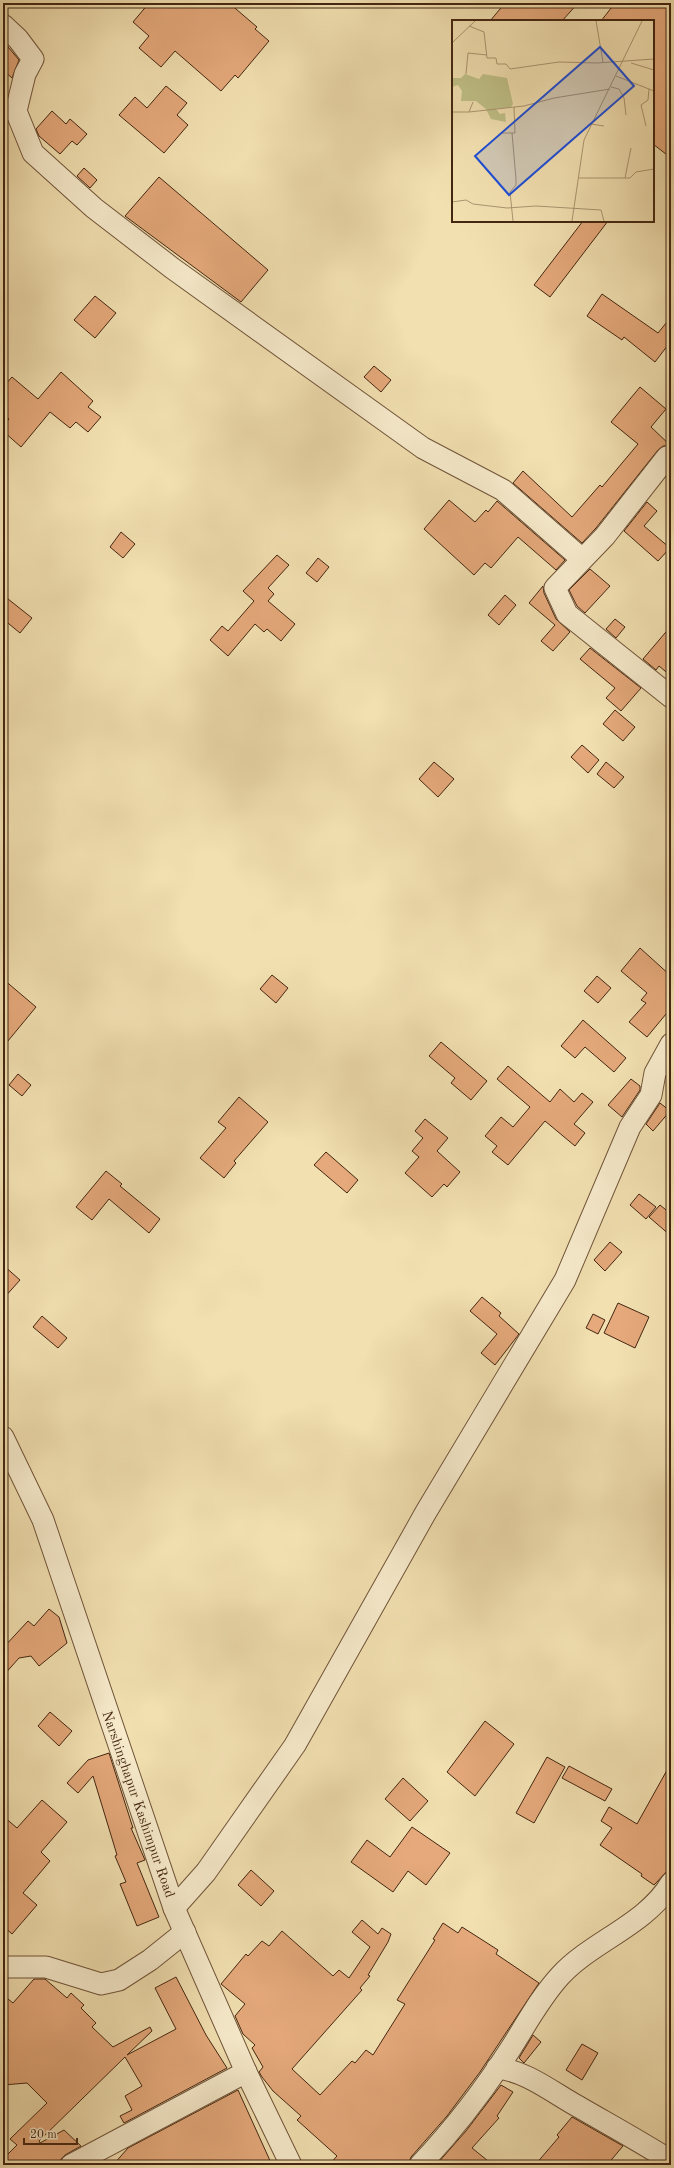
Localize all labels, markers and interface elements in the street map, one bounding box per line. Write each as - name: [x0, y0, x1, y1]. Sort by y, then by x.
- inset map: [452, 20, 654, 222]
- street label: Narshinghapur Kashimpur Road: [99, 1709, 177, 1900]
- scale bar: [24, 2120, 77, 2146]
- text: 20 m: [30, 2129, 57, 2141]

